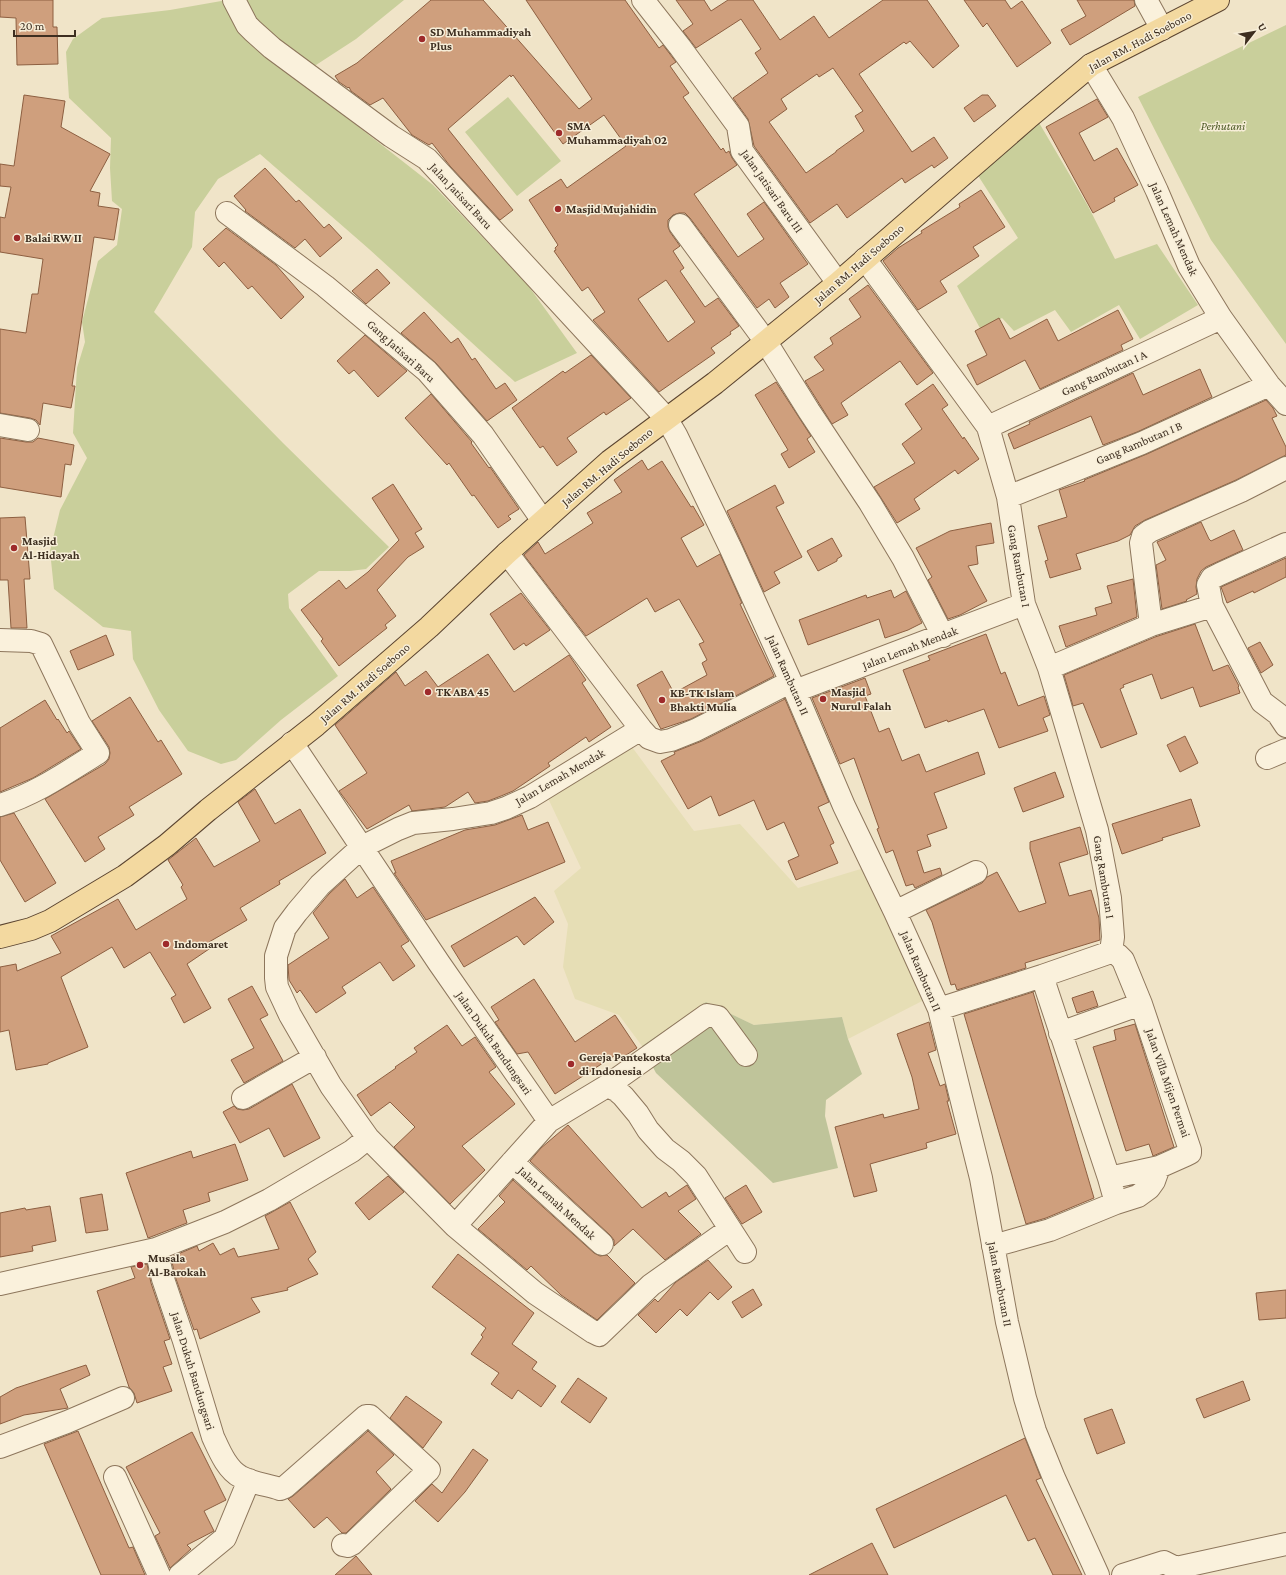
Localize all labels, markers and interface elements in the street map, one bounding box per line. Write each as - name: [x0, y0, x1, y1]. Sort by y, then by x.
- street label: Jalan RM. Hadi Soebono: [1085, 8, 1194, 75]
- scale bar: [14, 12, 75, 38]
- north arrow: [1234, 12, 1274, 52]
- text: 20 m: [20, 19, 45, 33]
- text: U: [1255, 21, 1270, 34]
- place label: SD Muhammadiyah Plus: [430, 25, 531, 53]
- marker: SD Muhammadiyah Plus: [417, 34, 427, 44]
- place label: SMA Muhammadiyah 02: [567, 119, 667, 147]
- park label: Perhutani: [1201, 119, 1246, 133]
- marker: SMA Muhammadiyah 02: [554, 128, 564, 138]
- street label: Jalan Jatisari Baru III: [737, 146, 806, 236]
- street label: Jalan Jatisari Baru: [426, 159, 496, 232]
- street label: Jalan Lemah Mendak: [1147, 179, 1201, 278]
- place label: Masjid Mujahidin: [566, 202, 657, 216]
- marker: Masjid Mujahidin: [553, 204, 563, 214]
- street label: Jalan RM. Hadi Soebono: [810, 221, 907, 308]
- place label: Balai RW II: [25, 231, 82, 245]
- marker: Balai RW II: [12, 233, 22, 243]
- street label: Gang Jatisari Baru: [364, 317, 438, 386]
- street label: Gang Rambutan I A: [1059, 347, 1149, 399]
- street label: Gang Rambutan I B: [1094, 418, 1185, 468]
- street label: Jalan RM. Hadi Soebono: [558, 425, 655, 510]
- street label: Gang Rambutan I: [1005, 524, 1033, 609]
- place label: Masjid Al-Hidayah: [21, 534, 80, 562]
- marker: Masjid Al-Hidayah: [9, 543, 19, 553]
- street label: Jalan Lemah Mendak: [859, 623, 960, 673]
- street label: Jalan Rambutan II: [764, 632, 812, 718]
- street label: Jalan RM. Hadi Soebono: [316, 640, 413, 727]
- place label: TK ABA 45: [436, 685, 489, 699]
- place label: Masjid Nurul Falah: [831, 685, 891, 713]
- place label: KB-TK Islam Bhakti Mulia: [670, 686, 737, 714]
- marker: TK ABA 45: [423, 687, 433, 697]
- marker: Masjid Nurul Falah: [818, 694, 828, 704]
- marker: KB-TK Islam Bhakti Mulia: [657, 695, 667, 705]
- street label: Jalan Lemah Mendak: [512, 746, 607, 809]
- street label: Gang Rambutan I: [1091, 835, 1118, 920]
- street label: Jalan Rambutan II: [897, 928, 944, 1014]
- place label: Indomaret: [174, 937, 229, 951]
- marker: Indomaret: [161, 939, 171, 949]
- street label: Jalan Dukuh Bandungsari: [453, 988, 535, 1097]
- street label: Jalan Villa Mijen Permai: [1142, 1026, 1193, 1139]
- place label: Gereja Pantekosta di Indonesia: [579, 1050, 671, 1078]
- marker: Gereja Pantekosta di Indonesia: [566, 1059, 576, 1069]
- street label: Jalan Lemah Mendak: [515, 1163, 599, 1243]
- street label: Jalan Rambutan II: [985, 1239, 1015, 1328]
- place label: Musala Al-Barokah: [147, 1251, 206, 1279]
- marker: Musala Al-Barokah: [135, 1260, 145, 1270]
- street label: Jalan Dukuh Bandungsari: [168, 1309, 218, 1432]

